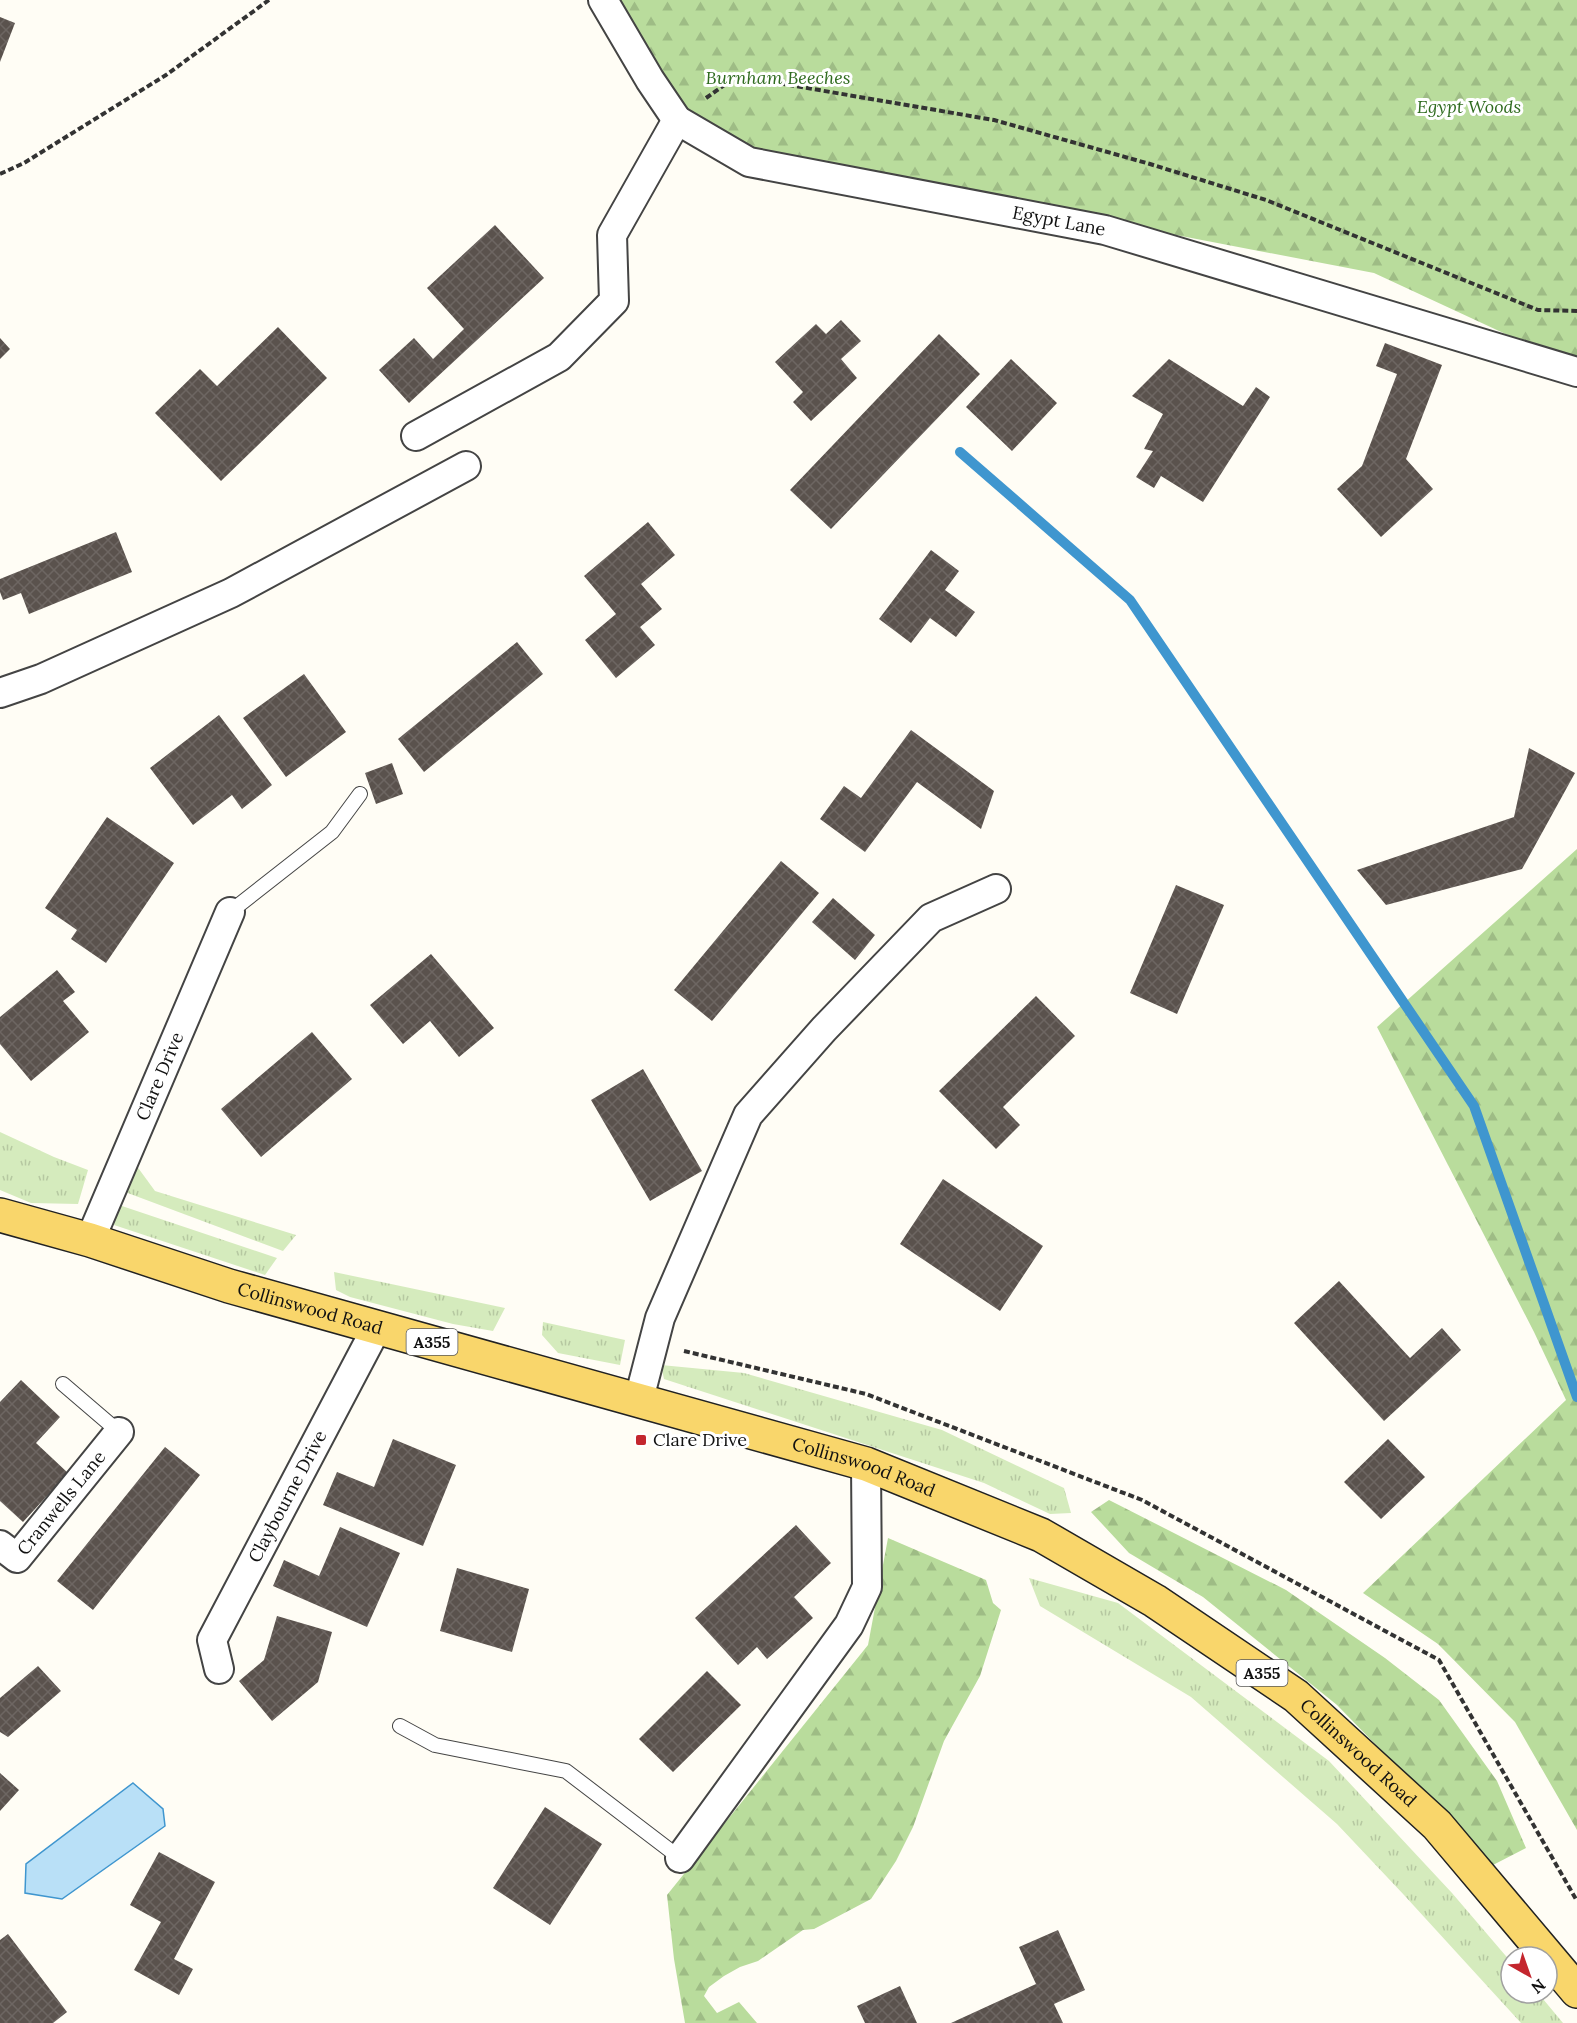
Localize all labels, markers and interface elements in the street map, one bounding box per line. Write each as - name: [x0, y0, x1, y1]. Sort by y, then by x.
- park label: Burnham Beeches: [705, 66, 851, 89]
- park label: Egypt Woods: [1417, 95, 1521, 118]
- street label: Egypt Lane: [1011, 201, 1108, 241]
- street label: Clare Drive: [130, 1028, 189, 1124]
- street label: Collinswood Road: [235, 1277, 386, 1339]
- road number: A355: [406, 1329, 458, 1355]
- street label: Claybourne Drive: [243, 1426, 332, 1566]
- place label: Clare Drive: [653, 1428, 747, 1451]
- street label: Collinswood Road: [790, 1432, 939, 1502]
- marker: Clare Drive: [634, 1433, 648, 1447]
- street label: Cranwells Lane: [12, 1446, 110, 1560]
- road number: A355: [1236, 1660, 1288, 1686]
- street label: Collinswood Road: [1295, 1693, 1422, 1812]
- north arrow: [1499, 1945, 1559, 2005]
- text: N: [1527, 1975, 1550, 1998]

